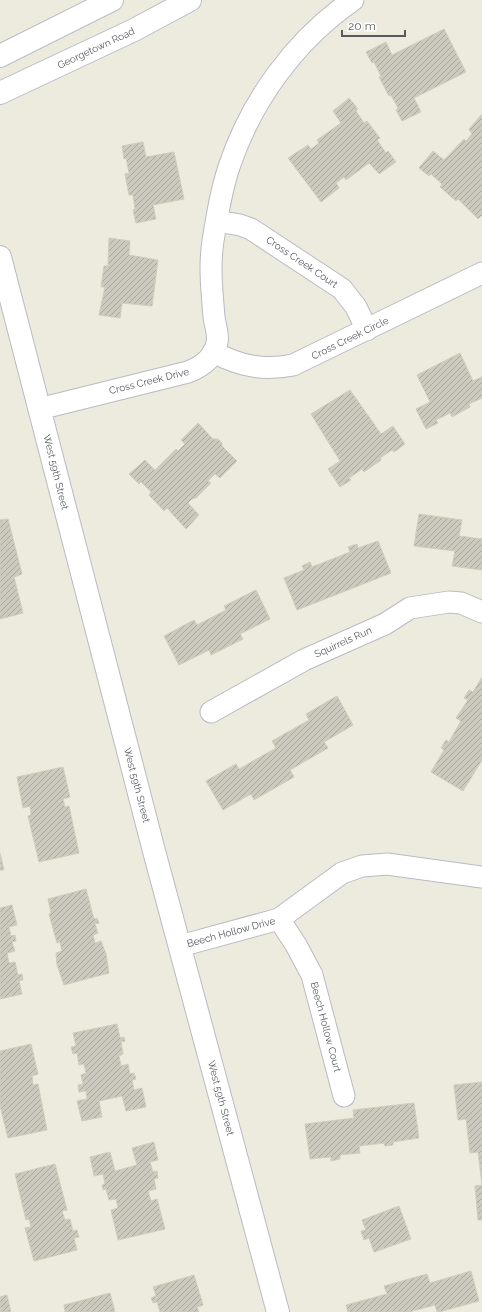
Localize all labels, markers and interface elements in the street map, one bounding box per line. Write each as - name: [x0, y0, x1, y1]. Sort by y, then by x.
- scale bar: [342, 12, 405, 38]
- text: 20 m: [348, 19, 376, 33]
- street label: Georgetown Road: [56, 25, 136, 71]
- street label: Cross Creek Court: [264, 234, 340, 290]
- street label: Cross Creek Circle: [310, 314, 391, 361]
- street label: Cross Creek Drive: [108, 366, 190, 396]
- street label: West 59th Street: [41, 433, 71, 511]
- street label: Squirrels Run: [313, 624, 373, 660]
- street label: West 59th Street: [122, 746, 152, 824]
- street label: Beech Hollow Drive: [186, 915, 276, 949]
- street label: Beech Hollow Court: [309, 981, 343, 1074]
- street label: West 59th Street: [206, 1059, 236, 1137]

